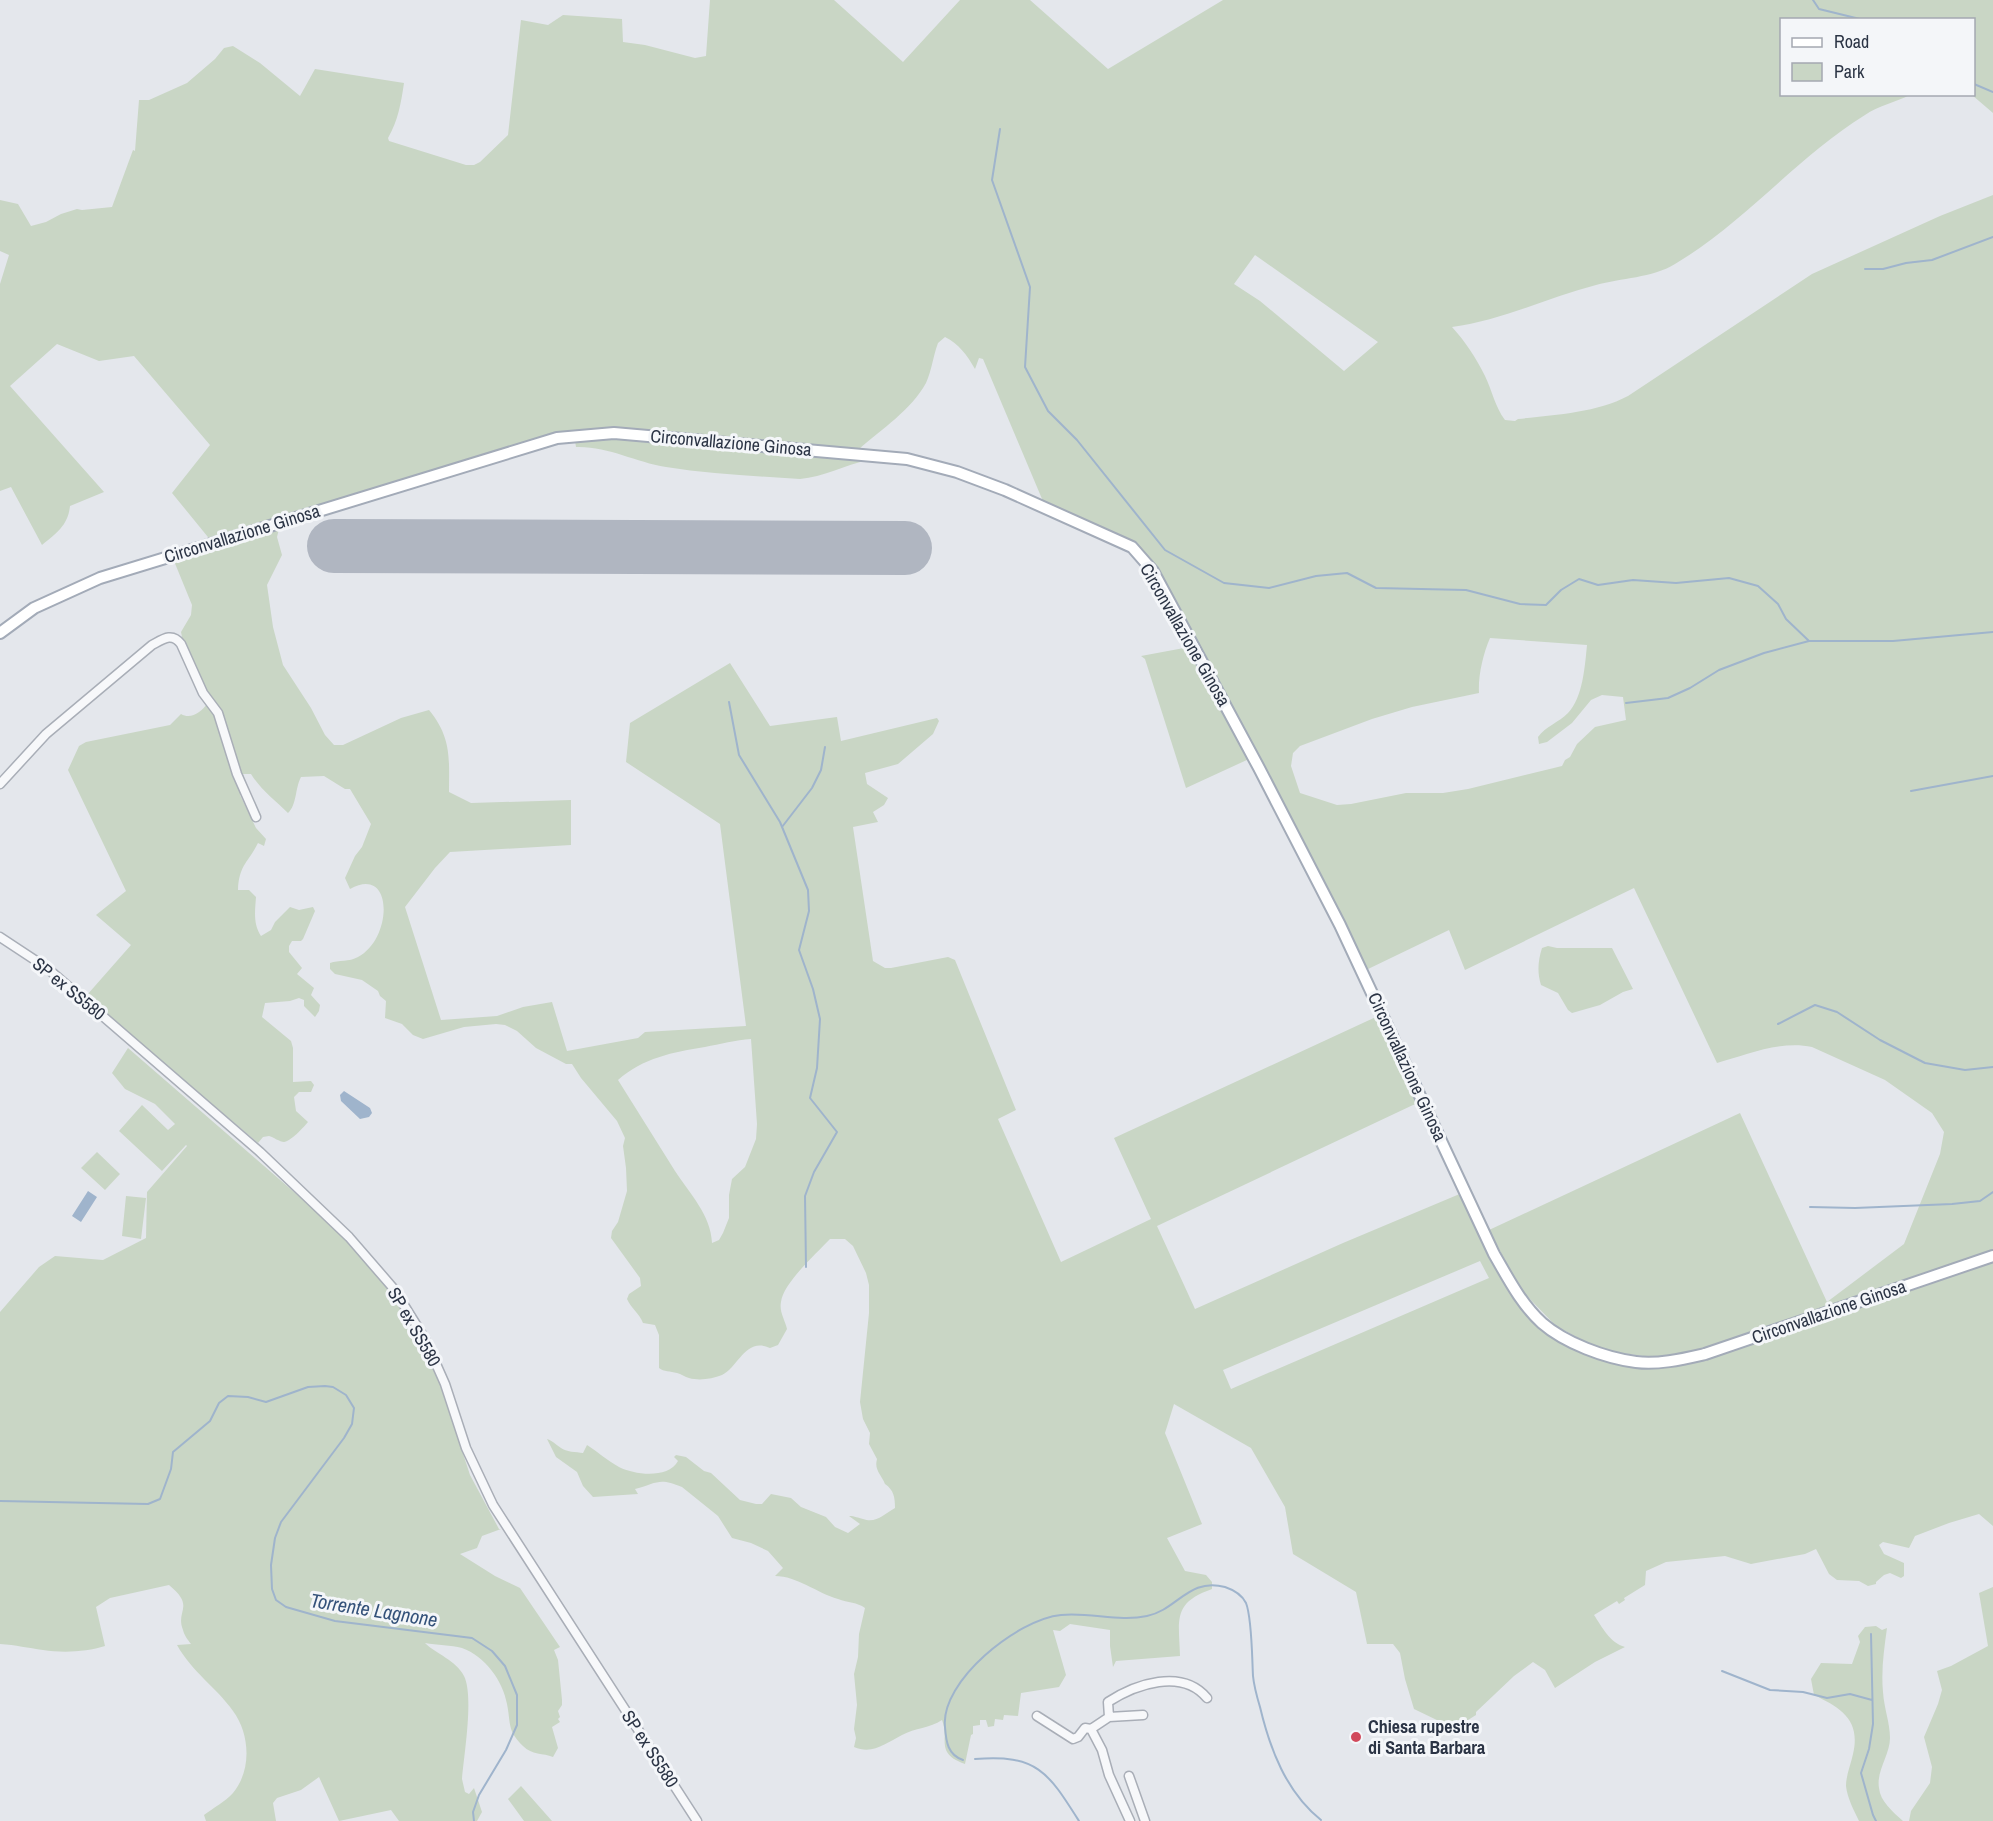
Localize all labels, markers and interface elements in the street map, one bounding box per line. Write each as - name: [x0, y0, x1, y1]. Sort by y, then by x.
- legend: [1780, 18, 1975, 96]
- text: Road: [1834, 29, 1869, 54]
- text: Park: [1834, 59, 1865, 84]
- street label: Circonvallazione Ginosa: [649, 423, 813, 462]
- street label: Circonvallazione Ginosa: [161, 498, 323, 569]
- street label: Circonvallazione Ginosa: [1134, 559, 1237, 711]
- street label: SP ex SS580: [27, 951, 111, 1026]
- street label: Circonvallazione Ginosa: [1362, 988, 1453, 1145]
- street label: Circonvallazione Ginosa: [1748, 1273, 1909, 1350]
- street label: SP ex SS580: [382, 1283, 447, 1371]
- water label: Torrente Lagnone: [309, 1586, 439, 1633]
- street label: SP ex SS580: [616, 1705, 685, 1792]
- place label: Chiesa rupestre di Santa Barbara: [1368, 1714, 1486, 1760]
- marker: Chiesa rupestre di Santa Barbara: [1349, 1730, 1363, 1744]

